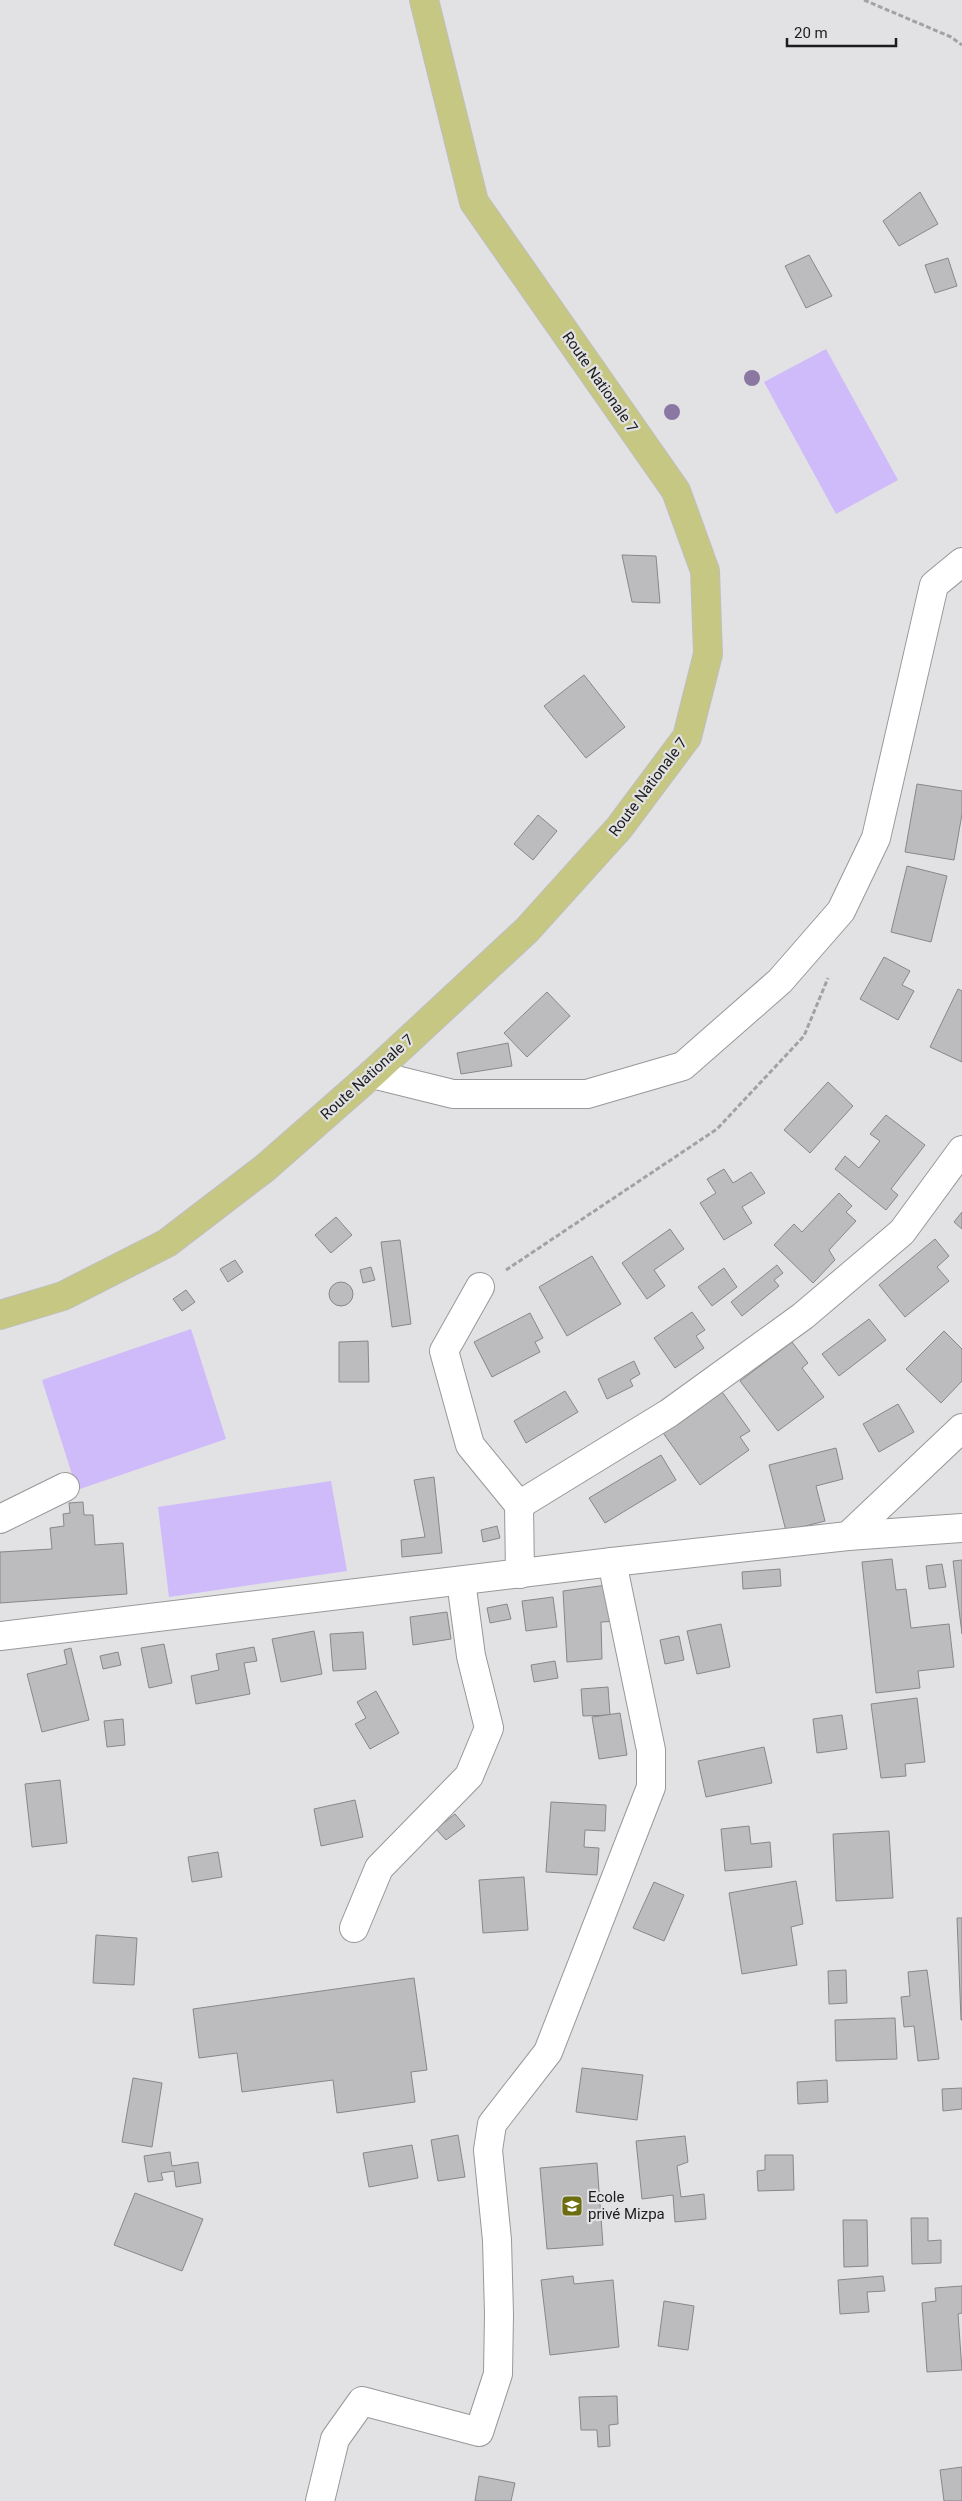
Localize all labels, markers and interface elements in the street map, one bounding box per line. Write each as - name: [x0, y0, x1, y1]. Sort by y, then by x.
- scale bar: [787, 15, 896, 47]
- text: 20 m: [794, 24, 828, 42]
- street label: Route Nationale 7: [559, 328, 641, 436]
- street label: Route Nationale 7: [605, 734, 691, 840]
- street label: Route Nationale 7: [317, 1031, 417, 1123]
- place label: Ecole privé Mizpa: [588, 2188, 665, 2223]
- school or university icon: Ecole privé Mizpa: [560, 2194, 584, 2218]

